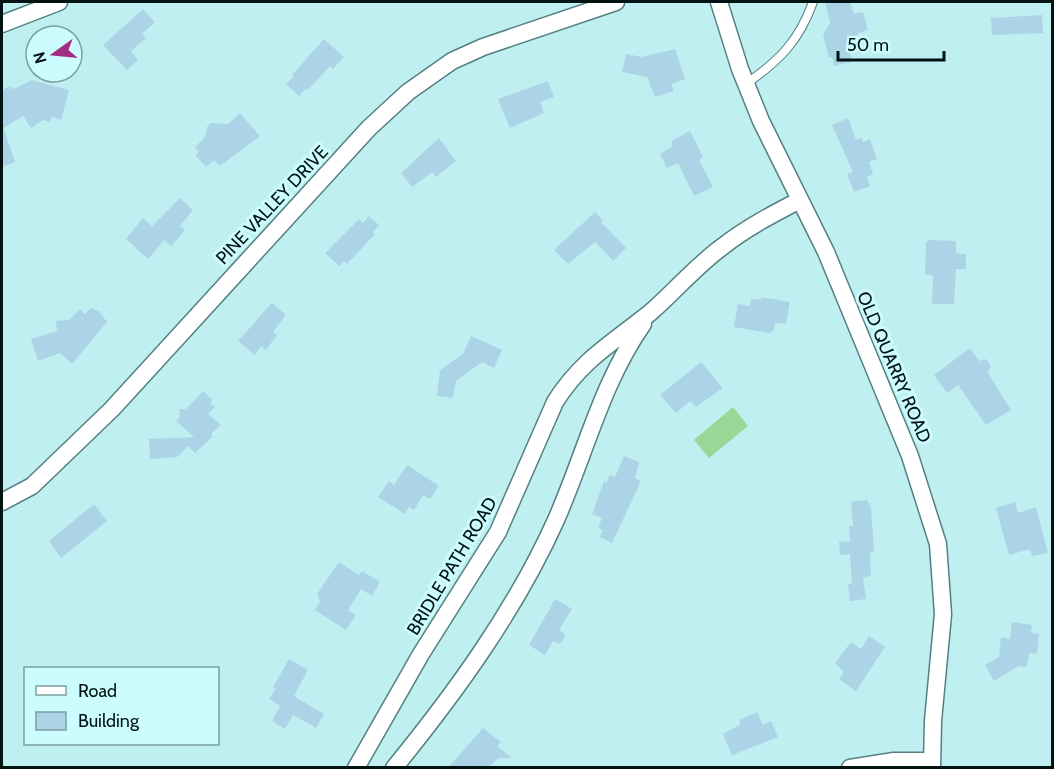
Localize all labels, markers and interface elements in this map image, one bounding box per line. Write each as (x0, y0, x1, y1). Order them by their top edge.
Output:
north arrow (24, 24, 84, 84)
scale bar (838, 24, 944, 62)
text: 50 m (847, 34, 889, 56)
text: N (29, 50, 51, 66)
street label: PINE VALLEY DRIVE (211, 141, 333, 269)
street label: OLD QUARRY ROAD (852, 288, 936, 446)
street label: BRIDLE PATH ROAD (402, 493, 502, 639)
legend (24, 667, 219, 745)
text: Road (78, 680, 117, 702)
text: Building (78, 710, 140, 732)

